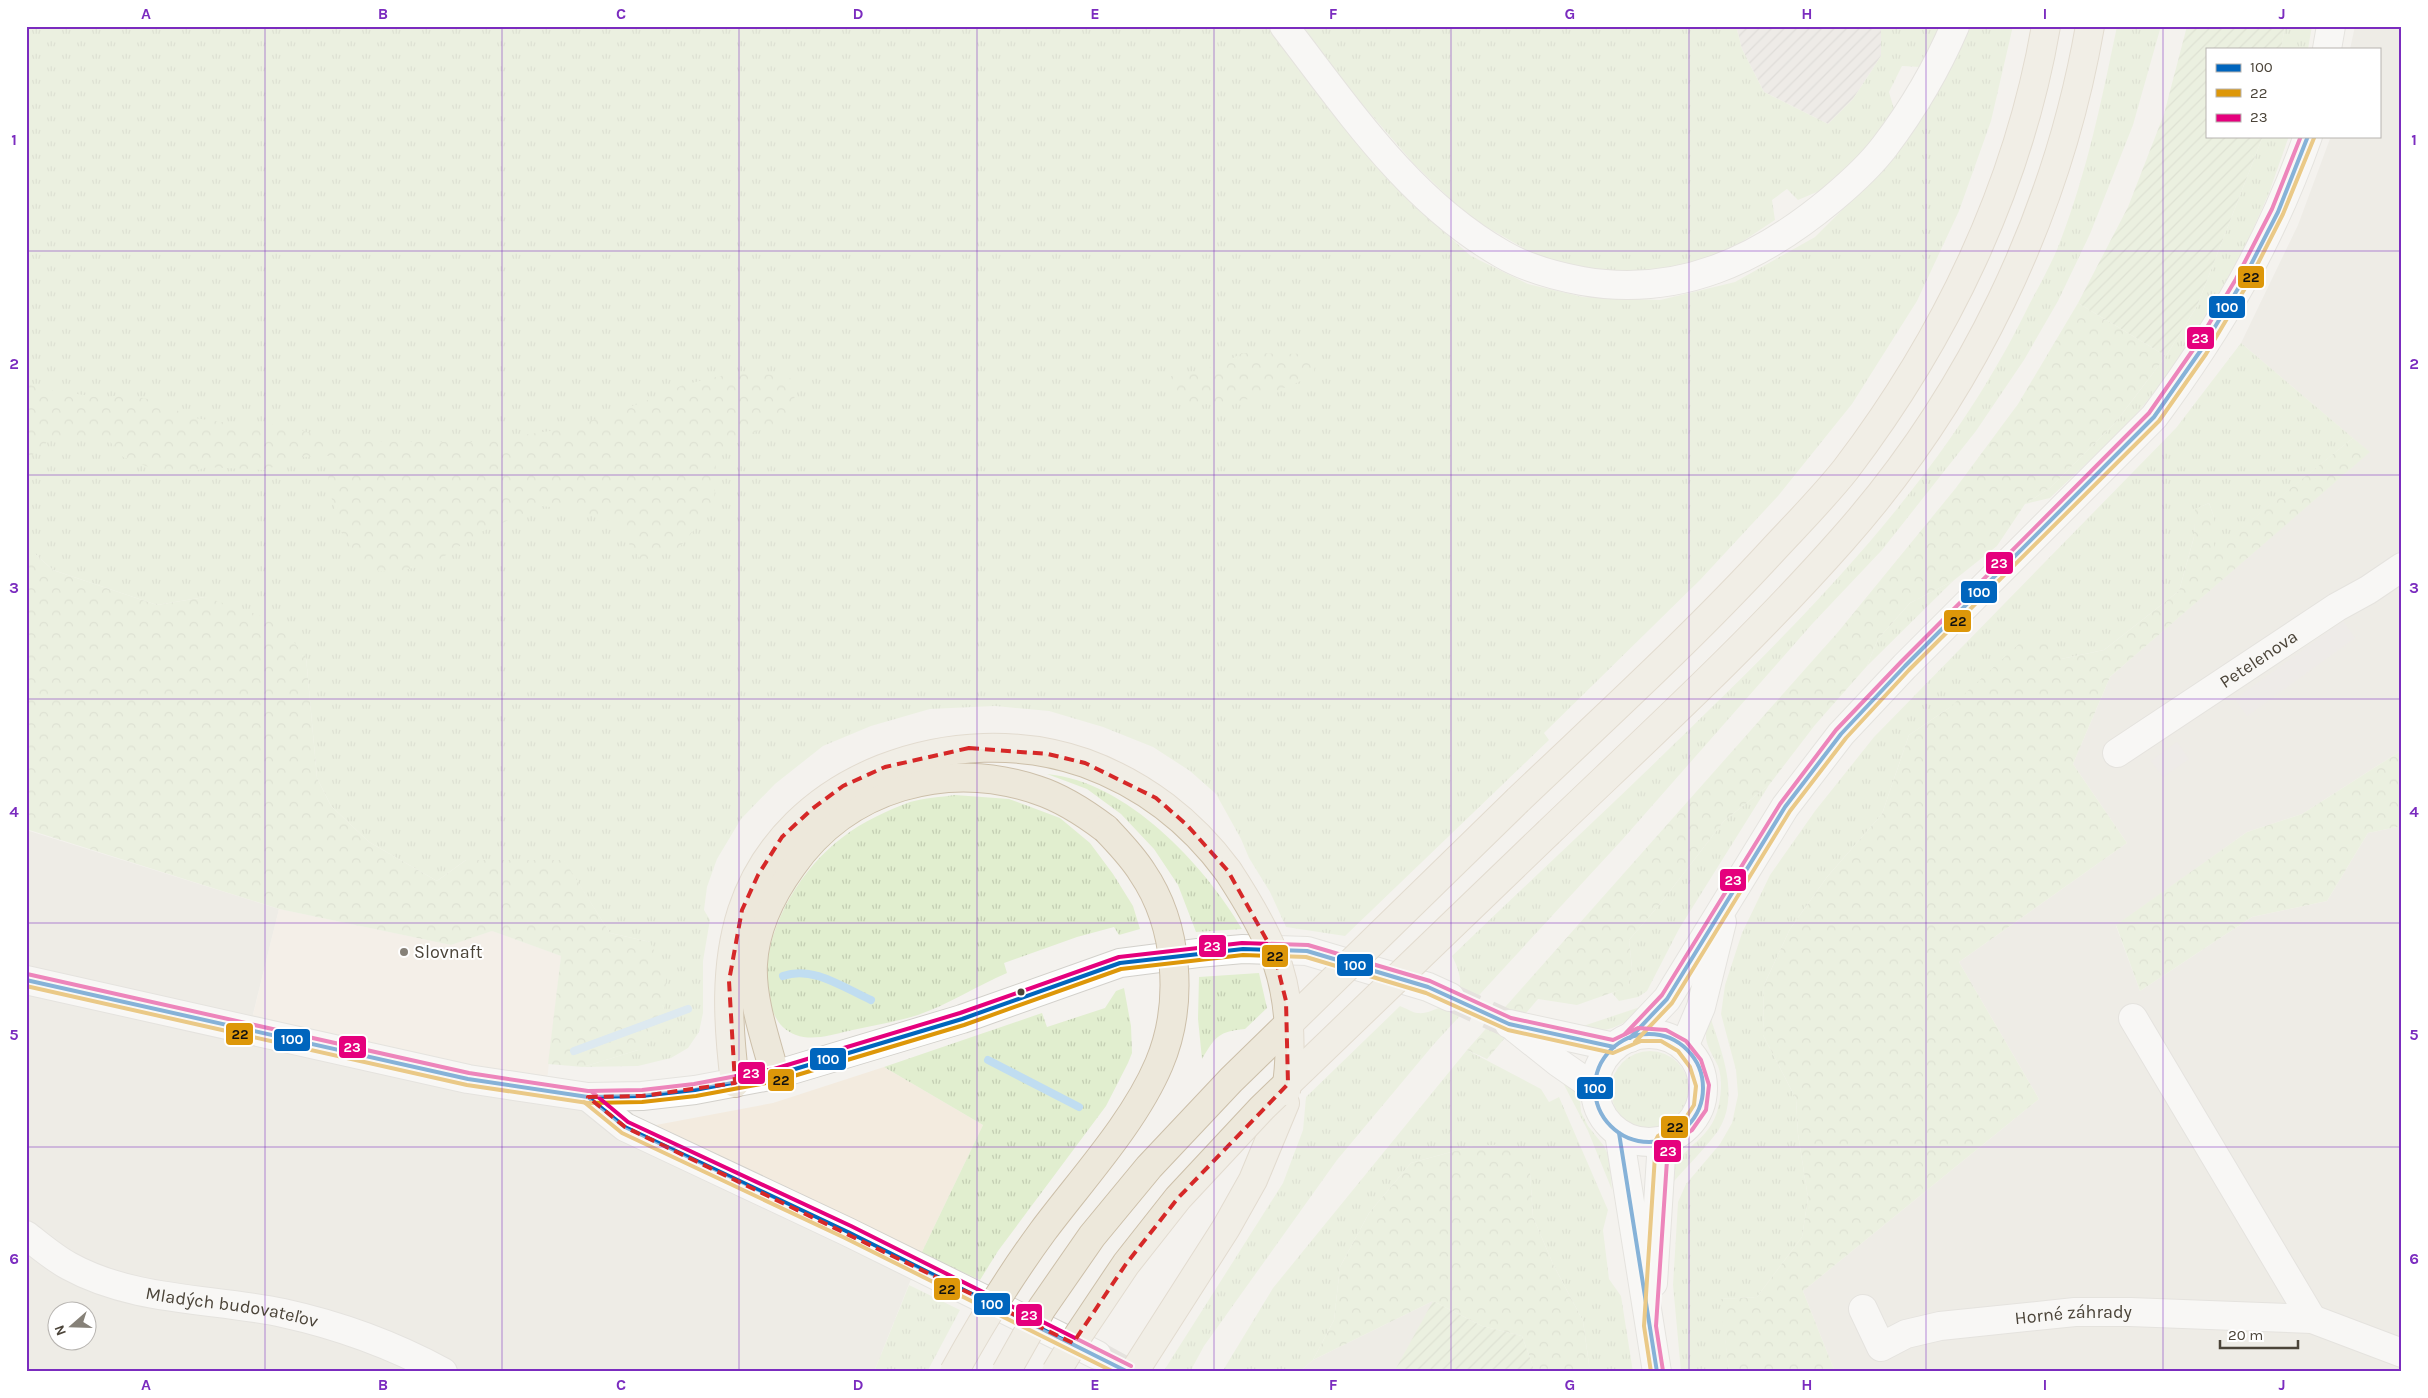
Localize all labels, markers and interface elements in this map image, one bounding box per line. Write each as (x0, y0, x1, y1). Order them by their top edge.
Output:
text: A (141, 4, 151, 23)
text: B (378, 4, 388, 23)
text: C (616, 4, 626, 23)
text: D (853, 4, 864, 23)
text: E (1090, 4, 1100, 23)
text: F (1329, 4, 1338, 23)
text: G (1565, 4, 1575, 23)
text: H (1801, 4, 1813, 23)
text: I (2043, 4, 2047, 23)
text: J (2278, 4, 2286, 23)
legend (2206, 48, 2380, 138)
text: 100 (2250, 58, 2273, 76)
text: 22 (2250, 84, 2267, 102)
text: 23 (2250, 108, 2268, 126)
text: 1 (11, 130, 17, 149)
text: 1 (2411, 130, 2417, 149)
line badge: 22 (2237, 265, 2265, 289)
text: 22 (2243, 269, 2259, 286)
line badge: 100 (2208, 295, 2246, 319)
text: 100 (2216, 299, 2238, 316)
line badge: 23 (2186, 326, 2215, 350)
text: 23 (2191, 330, 2209, 347)
text: 2 (9, 354, 19, 373)
text: 2 (2409, 354, 2419, 373)
line badge: 23 (1985, 551, 2014, 575)
text: 23 (1990, 555, 2008, 572)
text: 3 (9, 578, 19, 597)
text: 3 (2409, 578, 2419, 597)
line badge: 100 (1960, 580, 1998, 604)
text: 100 (1968, 584, 1990, 601)
line badge: 22 (1943, 609, 1972, 633)
text: 22 (1950, 613, 1966, 630)
street label: Petelenova (2215, 625, 2302, 693)
text: 4 (9, 802, 19, 821)
text: 4 (2409, 802, 2419, 821)
line badge: 23 (1719, 868, 1747, 892)
text: 23 (1724, 872, 1742, 889)
line badge: 23 (1198, 934, 1227, 958)
text: 23 (1203, 938, 1221, 955)
place label: Slovnaft (414, 941, 483, 963)
line badge: 22 (1261, 944, 1289, 968)
marker: Slovnaft (398, 946, 410, 958)
text: 22 (1267, 948, 1283, 965)
line badge: 100 (1336, 953, 1374, 977)
text: 100 (1344, 957, 1366, 974)
unlabelled marker (1016, 987, 1026, 997)
line badge: 22 (225, 1022, 254, 1046)
text: 5 (9, 1025, 19, 1044)
text: 5 (2409, 1025, 2419, 1044)
text: 22 (232, 1026, 248, 1043)
line badge: 100 (273, 1028, 311, 1052)
text: 100 (281, 1031, 303, 1048)
line badge: 23 (338, 1035, 367, 1059)
text: 23 (343, 1039, 361, 1056)
line badge: 100 (809, 1047, 847, 1071)
text: 100 (817, 1051, 839, 1068)
line badge: 23 (737, 1061, 766, 1085)
text: 23 (742, 1065, 760, 1082)
line badge: 22 (767, 1068, 795, 1092)
text: 22 (773, 1072, 789, 1089)
line badge: 100 (1576, 1076, 1614, 1100)
text: 100 (1584, 1080, 1606, 1097)
line badge: 22 (1660, 1115, 1689, 1139)
text: 22 (1667, 1119, 1683, 1136)
line badge: 23 (1653, 1139, 1682, 1163)
text: 23 (1659, 1143, 1677, 1160)
text: 6 (9, 1249, 19, 1268)
text: 6 (2409, 1249, 2419, 1268)
line badge: 22 (933, 1277, 961, 1301)
text: 22 (939, 1281, 955, 1298)
street label: Mladých budovateľov (144, 1282, 321, 1332)
line badge: 100 (973, 1292, 1011, 1316)
text: 100 (981, 1296, 1003, 1313)
north arrow (48, 1300, 98, 1350)
street label: Horné záhrady (2013, 1301, 2133, 1329)
line badge: 23 (1015, 1303, 1043, 1327)
text: 23 (1020, 1307, 1038, 1324)
scale bar (2220, 1318, 2298, 1350)
text: N (51, 1323, 70, 1338)
text: 20 m (2228, 1326, 2263, 1344)
text: A (141, 1375, 151, 1394)
text: B (378, 1375, 388, 1394)
text: C (616, 1375, 626, 1394)
text: D (853, 1375, 864, 1394)
text: E (1090, 1375, 1100, 1394)
text: F (1329, 1375, 1338, 1394)
text: G (1565, 1375, 1575, 1394)
text: H (1801, 1375, 1813, 1394)
text: I (2043, 1375, 2047, 1394)
text: J (2278, 1375, 2286, 1394)

